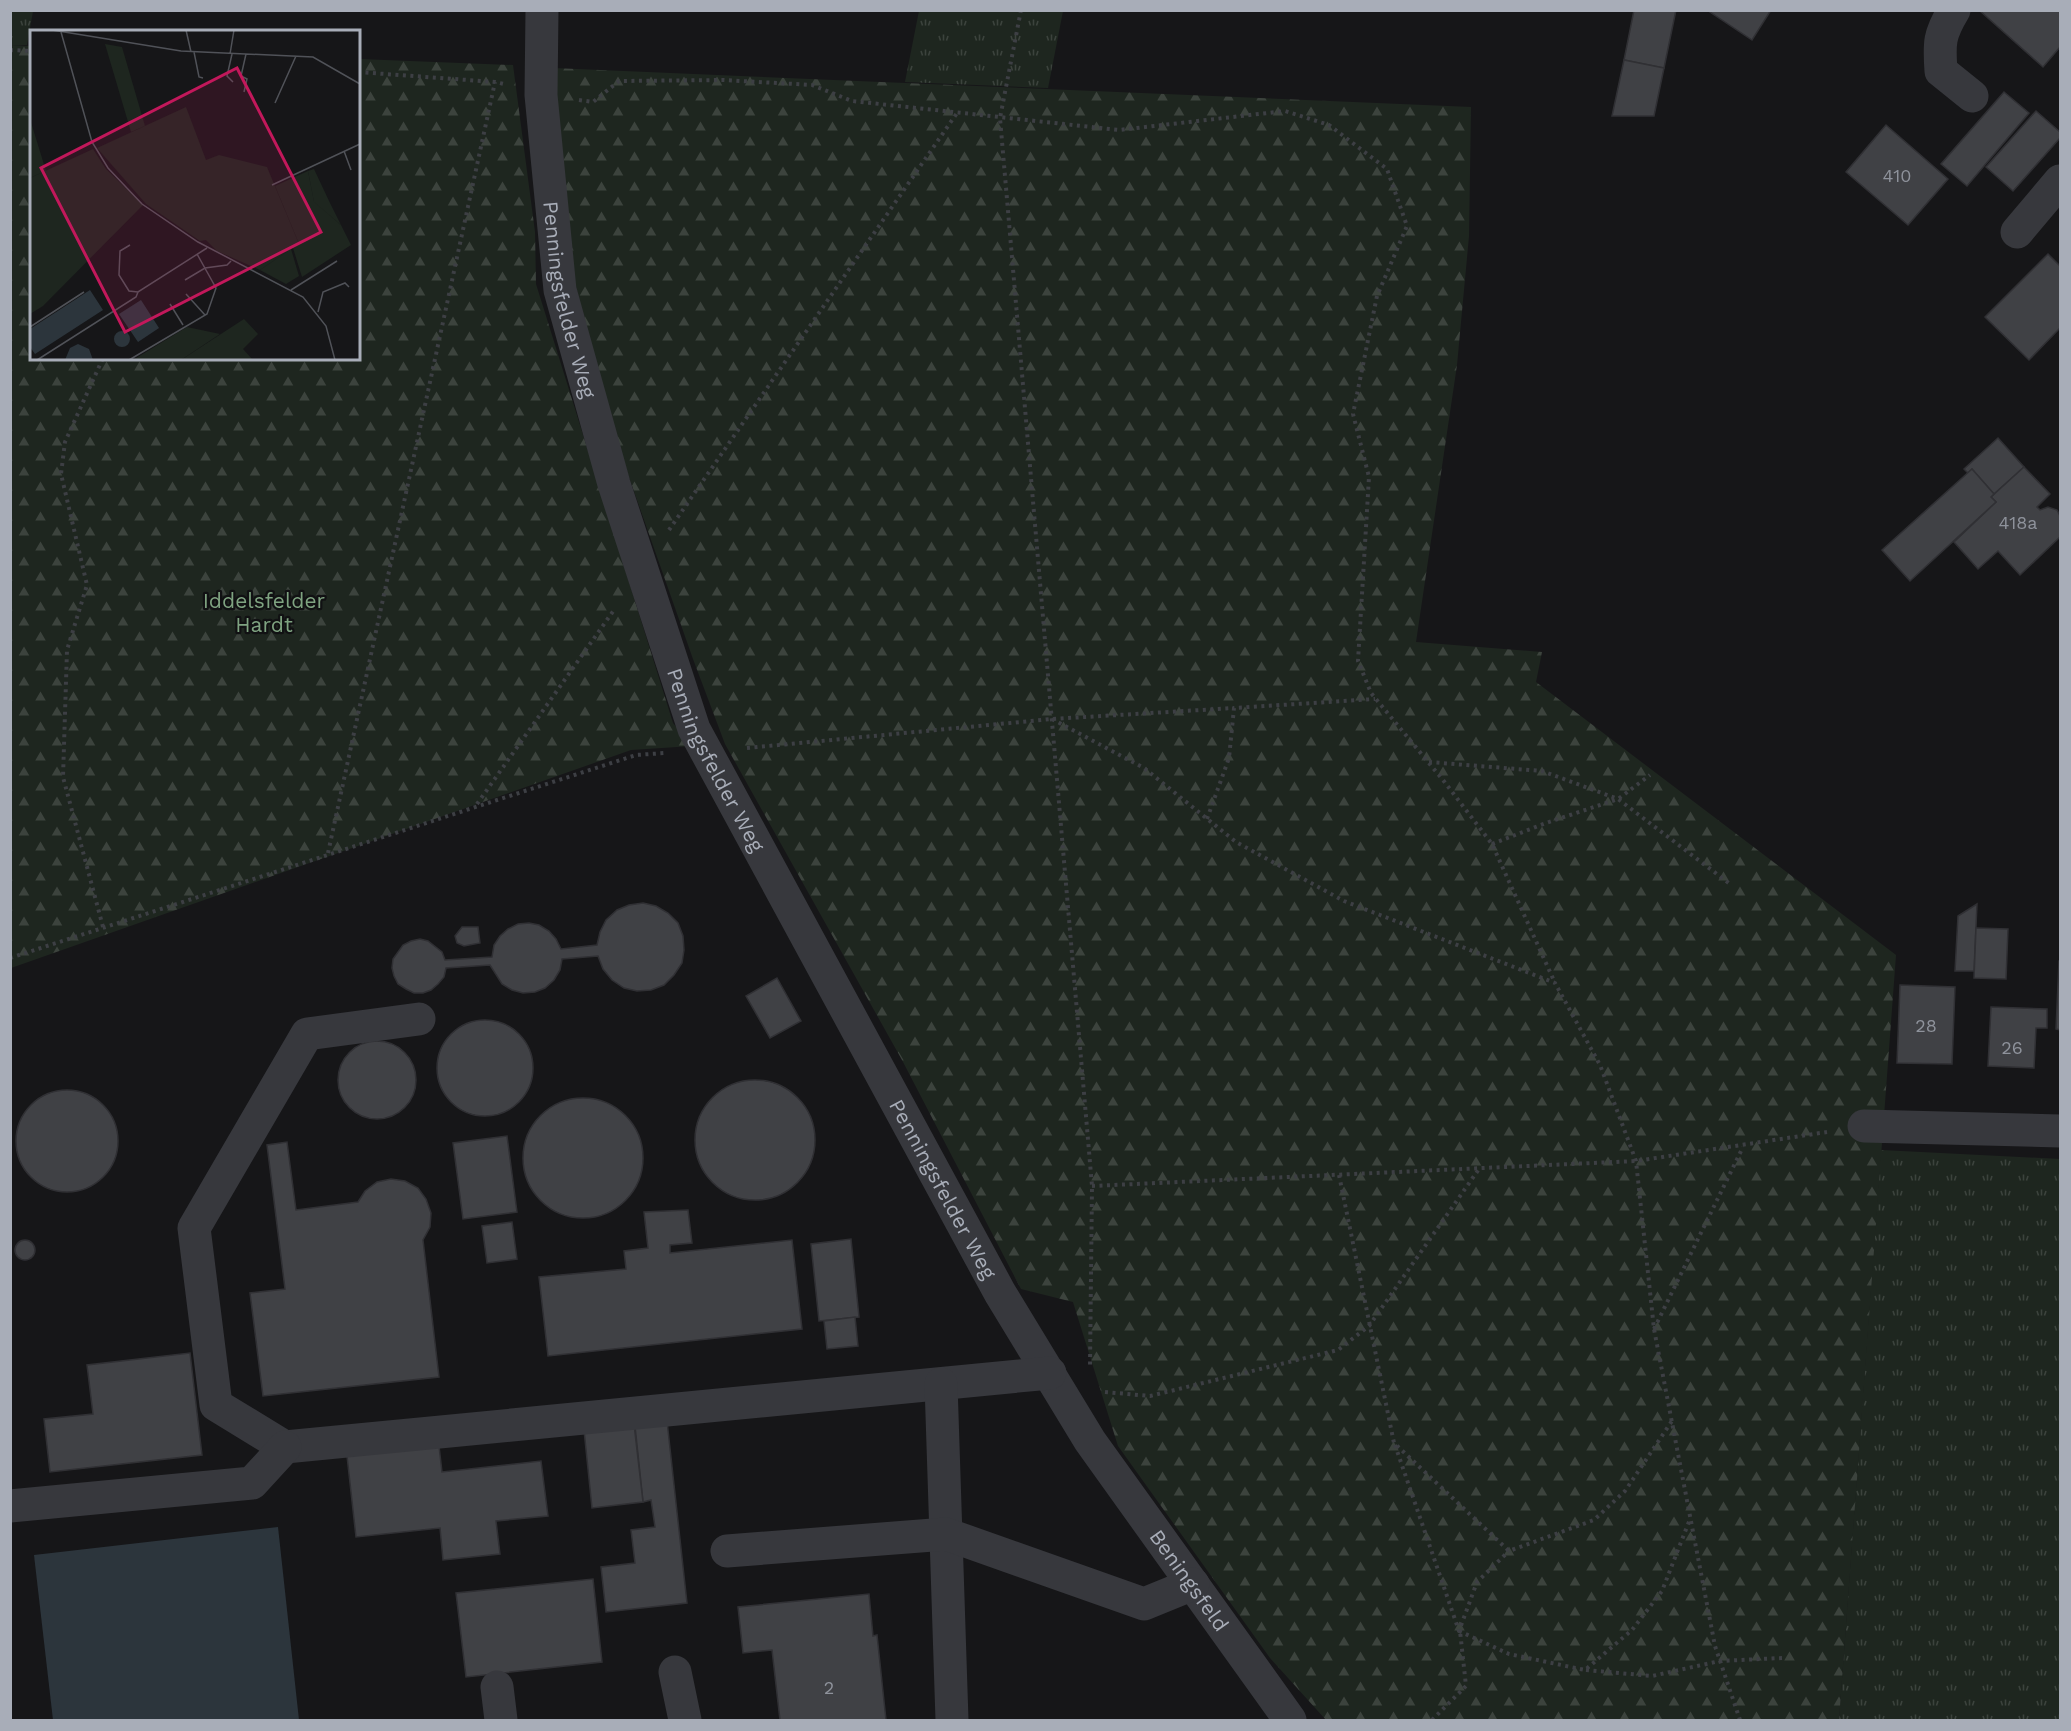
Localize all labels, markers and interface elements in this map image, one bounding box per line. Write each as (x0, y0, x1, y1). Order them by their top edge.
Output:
inset map (30, 30, 360, 360)
house number: 410 (1883, 165, 1911, 186)
street label: Penningsfelder Weg (539, 200, 602, 402)
house number: 418a (1998, 512, 2038, 533)
park label: Iddelsfelder Hardt (203, 588, 326, 637)
street label: Penningsfelder Weg (662, 665, 771, 856)
house number: 28 (1915, 1015, 1937, 1036)
house number: 26 (2001, 1037, 2023, 1058)
street label: Penningsfelder Weg (884, 1094, 1003, 1284)
street label: Beningsfeld (1145, 1524, 1235, 1636)
house number: 2 (824, 1677, 834, 1698)

